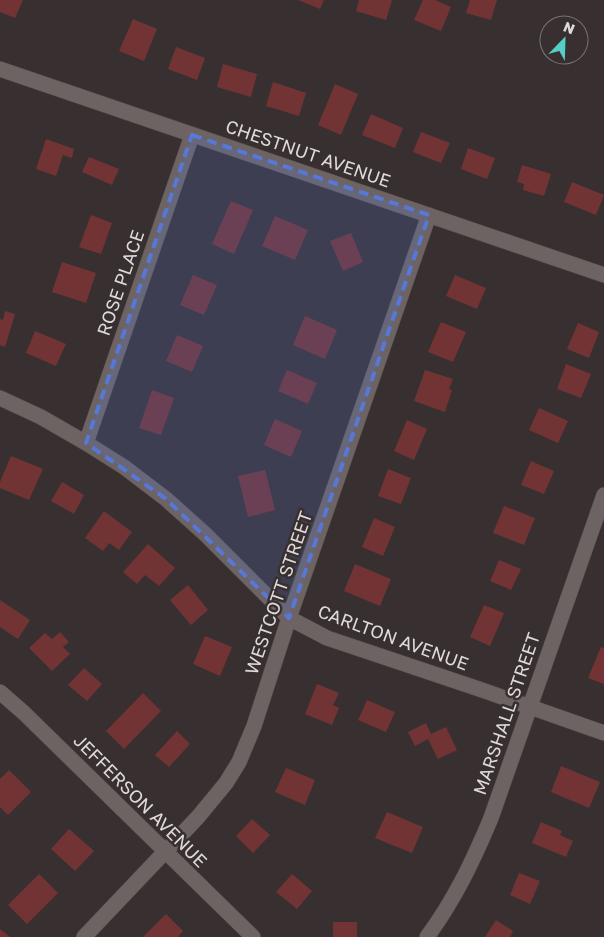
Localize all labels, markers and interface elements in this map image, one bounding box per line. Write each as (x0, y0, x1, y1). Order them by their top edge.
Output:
north arrow (539, 15, 589, 65)
text: N (561, 18, 577, 37)
street label: CHESTNUT AVENUE (223, 114, 394, 192)
street label: ROSE PLACE (92, 227, 148, 338)
street label: WESTCOTT STREET (240, 508, 316, 677)
street label: CARLTON AVENUE (315, 600, 472, 675)
street label: MARSHALL STREET (468, 630, 544, 798)
street label: JEFFERSON AVENUE (69, 729, 212, 872)

